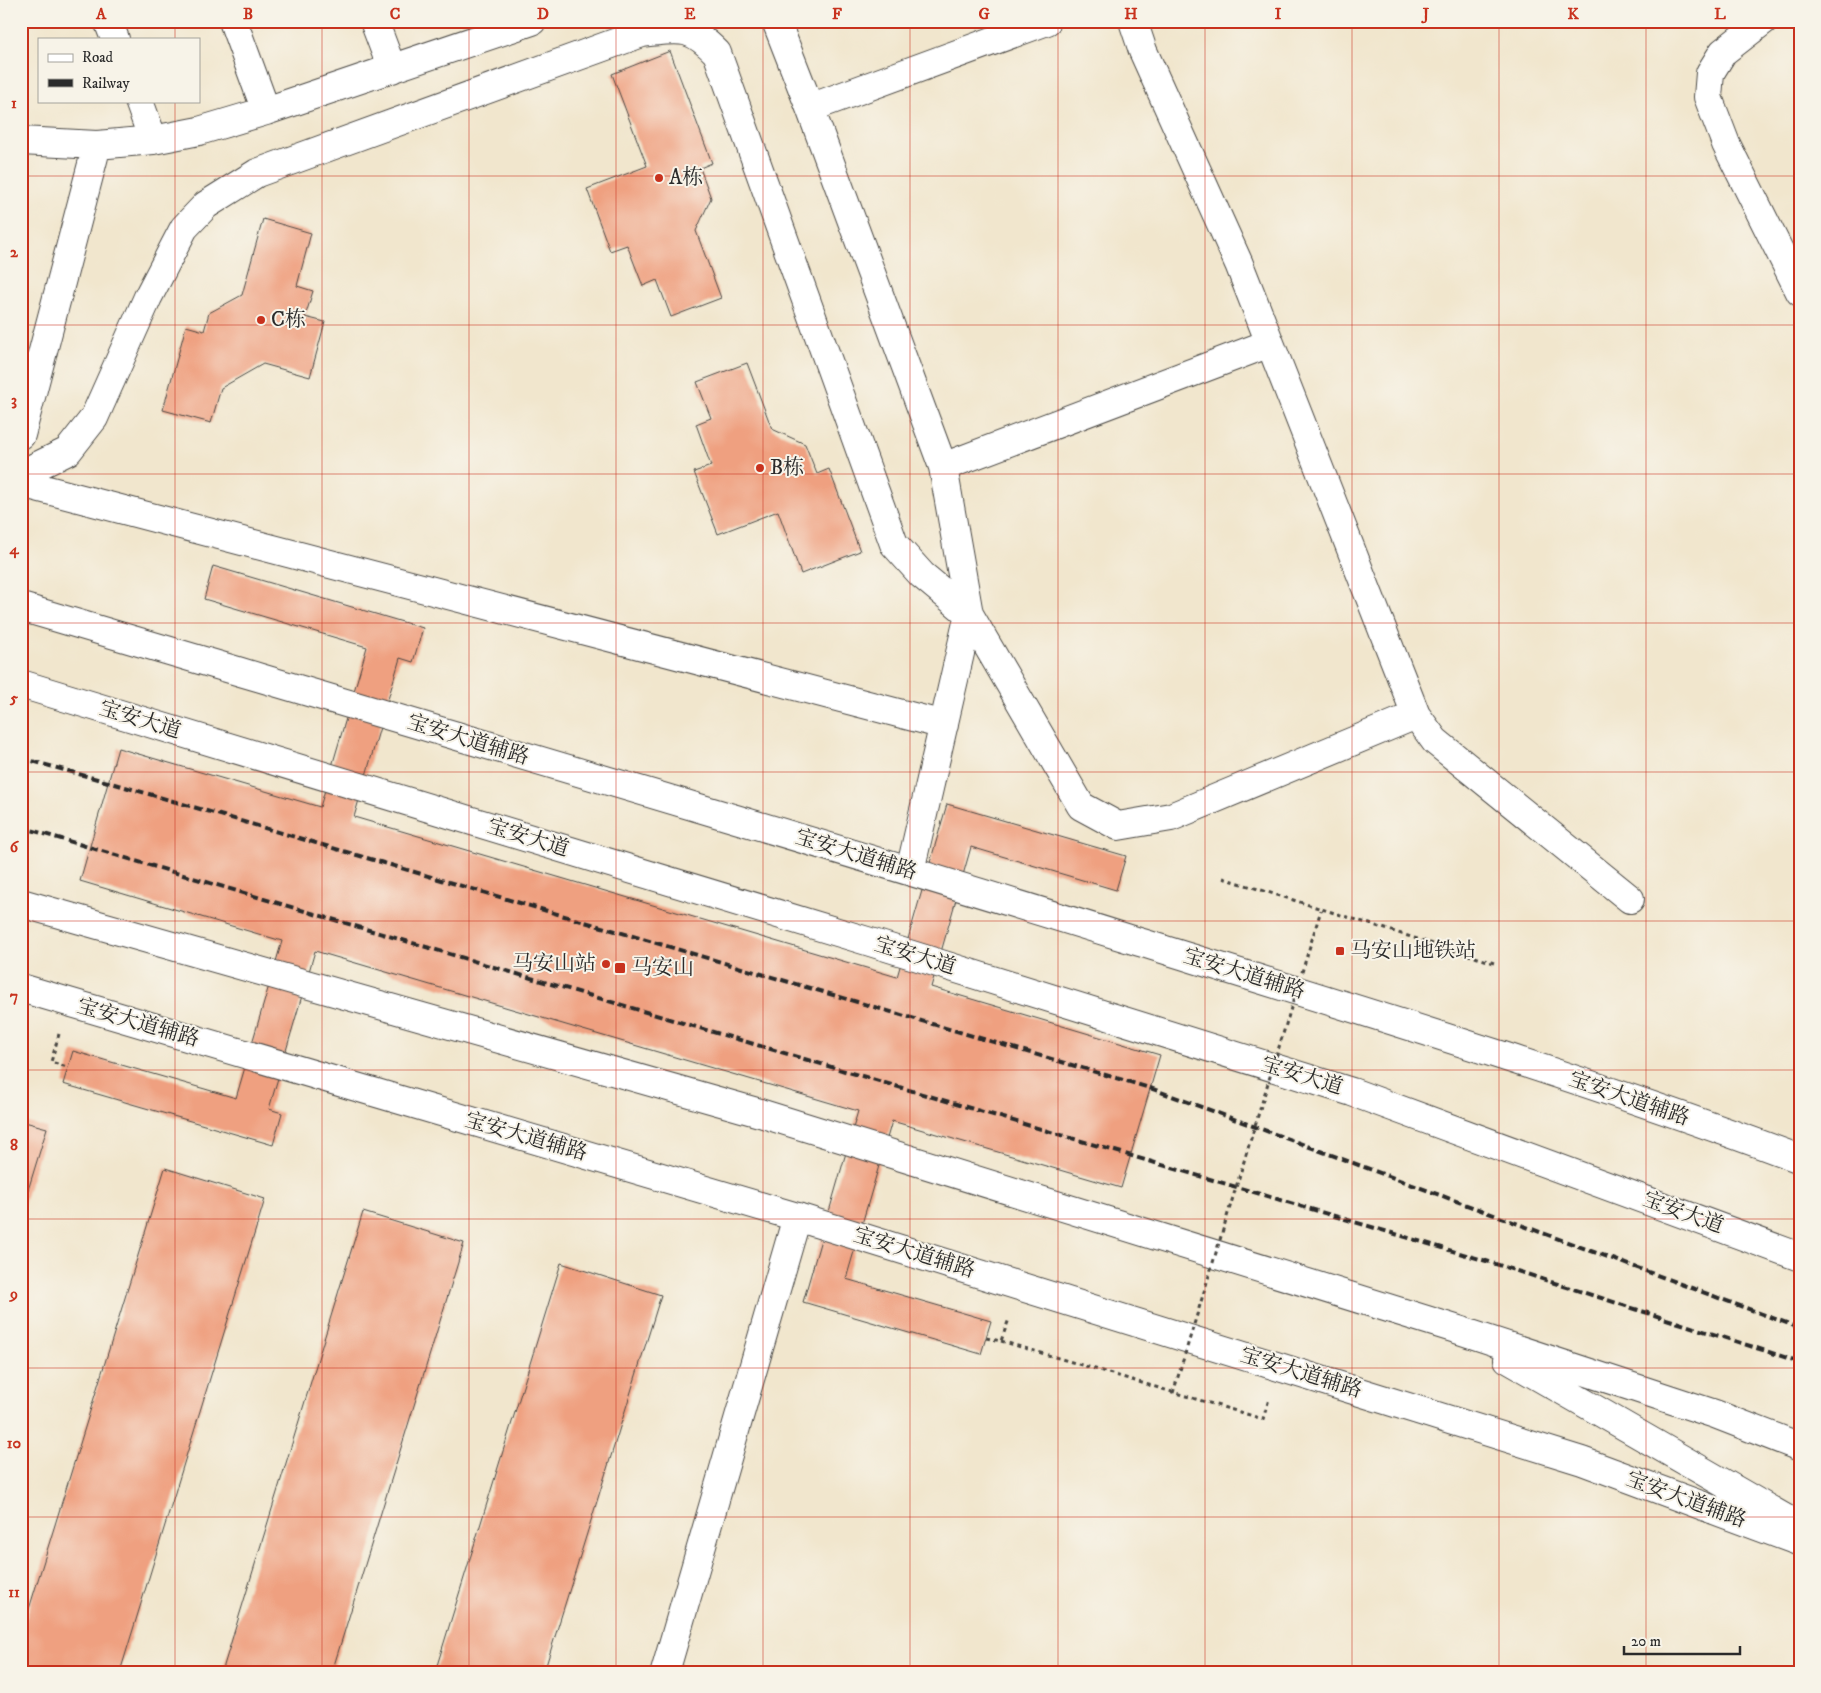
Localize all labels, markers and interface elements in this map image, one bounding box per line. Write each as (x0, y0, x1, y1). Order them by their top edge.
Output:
text: A (95, 4, 107, 24)
text: B (243, 4, 253, 24)
text: C (390, 4, 400, 24)
text: D (537, 4, 549, 24)
text: E (684, 4, 696, 24)
text: F (832, 4, 842, 24)
text: G (978, 4, 990, 24)
text: H (1124, 4, 1138, 24)
text: I (1275, 4, 1282, 24)
text: J (1421, 4, 1430, 24)
text: K (1567, 4, 1579, 24)
text: L (1714, 4, 1726, 24)
legend (38, 38, 200, 102)
text: Road (82, 48, 114, 67)
text: Railway (82, 74, 130, 93)
text: 1 (11, 93, 17, 113)
place label: A栋 (669, 165, 703, 191)
marker: A栋 (653, 172, 665, 184)
text: 2 (10, 242, 19, 262)
place label: C栋 (271, 307, 306, 333)
marker: C栋 (255, 314, 267, 326)
text: 3 (11, 390, 17, 410)
place label: B栋 (770, 455, 804, 481)
marker: B栋 (754, 462, 766, 474)
text: 4 (8, 539, 19, 559)
text: 5 (9, 688, 18, 708)
street label: 宝安大道 (96, 695, 184, 745)
street label: 宝安大道辅路 (404, 709, 532, 771)
street label: 宝安大道 (484, 813, 572, 863)
street label: 宝安大道辅路 (792, 824, 920, 886)
text: 6 (10, 837, 20, 857)
street label: 宝安大道 (871, 931, 959, 981)
place label: 马安山地铁站 (1350, 938, 1476, 964)
street label: 宝安大道辅路 (1180, 943, 1308, 1005)
marker: 马安山地铁站 (1334, 945, 1346, 957)
place label: 马安山站 (512, 951, 596, 977)
place label: 马安山 (631, 955, 694, 981)
marker: 马安山站 (600, 958, 612, 970)
marker: 马安山 (613, 961, 627, 975)
text: 7 (10, 986, 18, 1006)
street label: 宝安大道辅路 (74, 993, 202, 1053)
street label: 宝安大道 (1258, 1051, 1346, 1101)
street label: 宝安大道辅路 (1565, 1066, 1693, 1132)
street label: 宝安大道辅路 (462, 1107, 590, 1167)
text: 8 (10, 1135, 18, 1155)
street label: 宝安大道 (1639, 1186, 1727, 1240)
street label: 宝安大道辅路 (850, 1222, 978, 1284)
text: 9 (9, 1284, 18, 1304)
street label: 宝安大道辅路 (1237, 1342, 1365, 1404)
text: 10 (7, 1433, 22, 1453)
street label: 宝安大道辅路 (1622, 1466, 1750, 1534)
text: 11 (8, 1582, 20, 1602)
scale bar (1624, 1623, 1740, 1655)
text: 20 m (1631, 1632, 1661, 1651)

